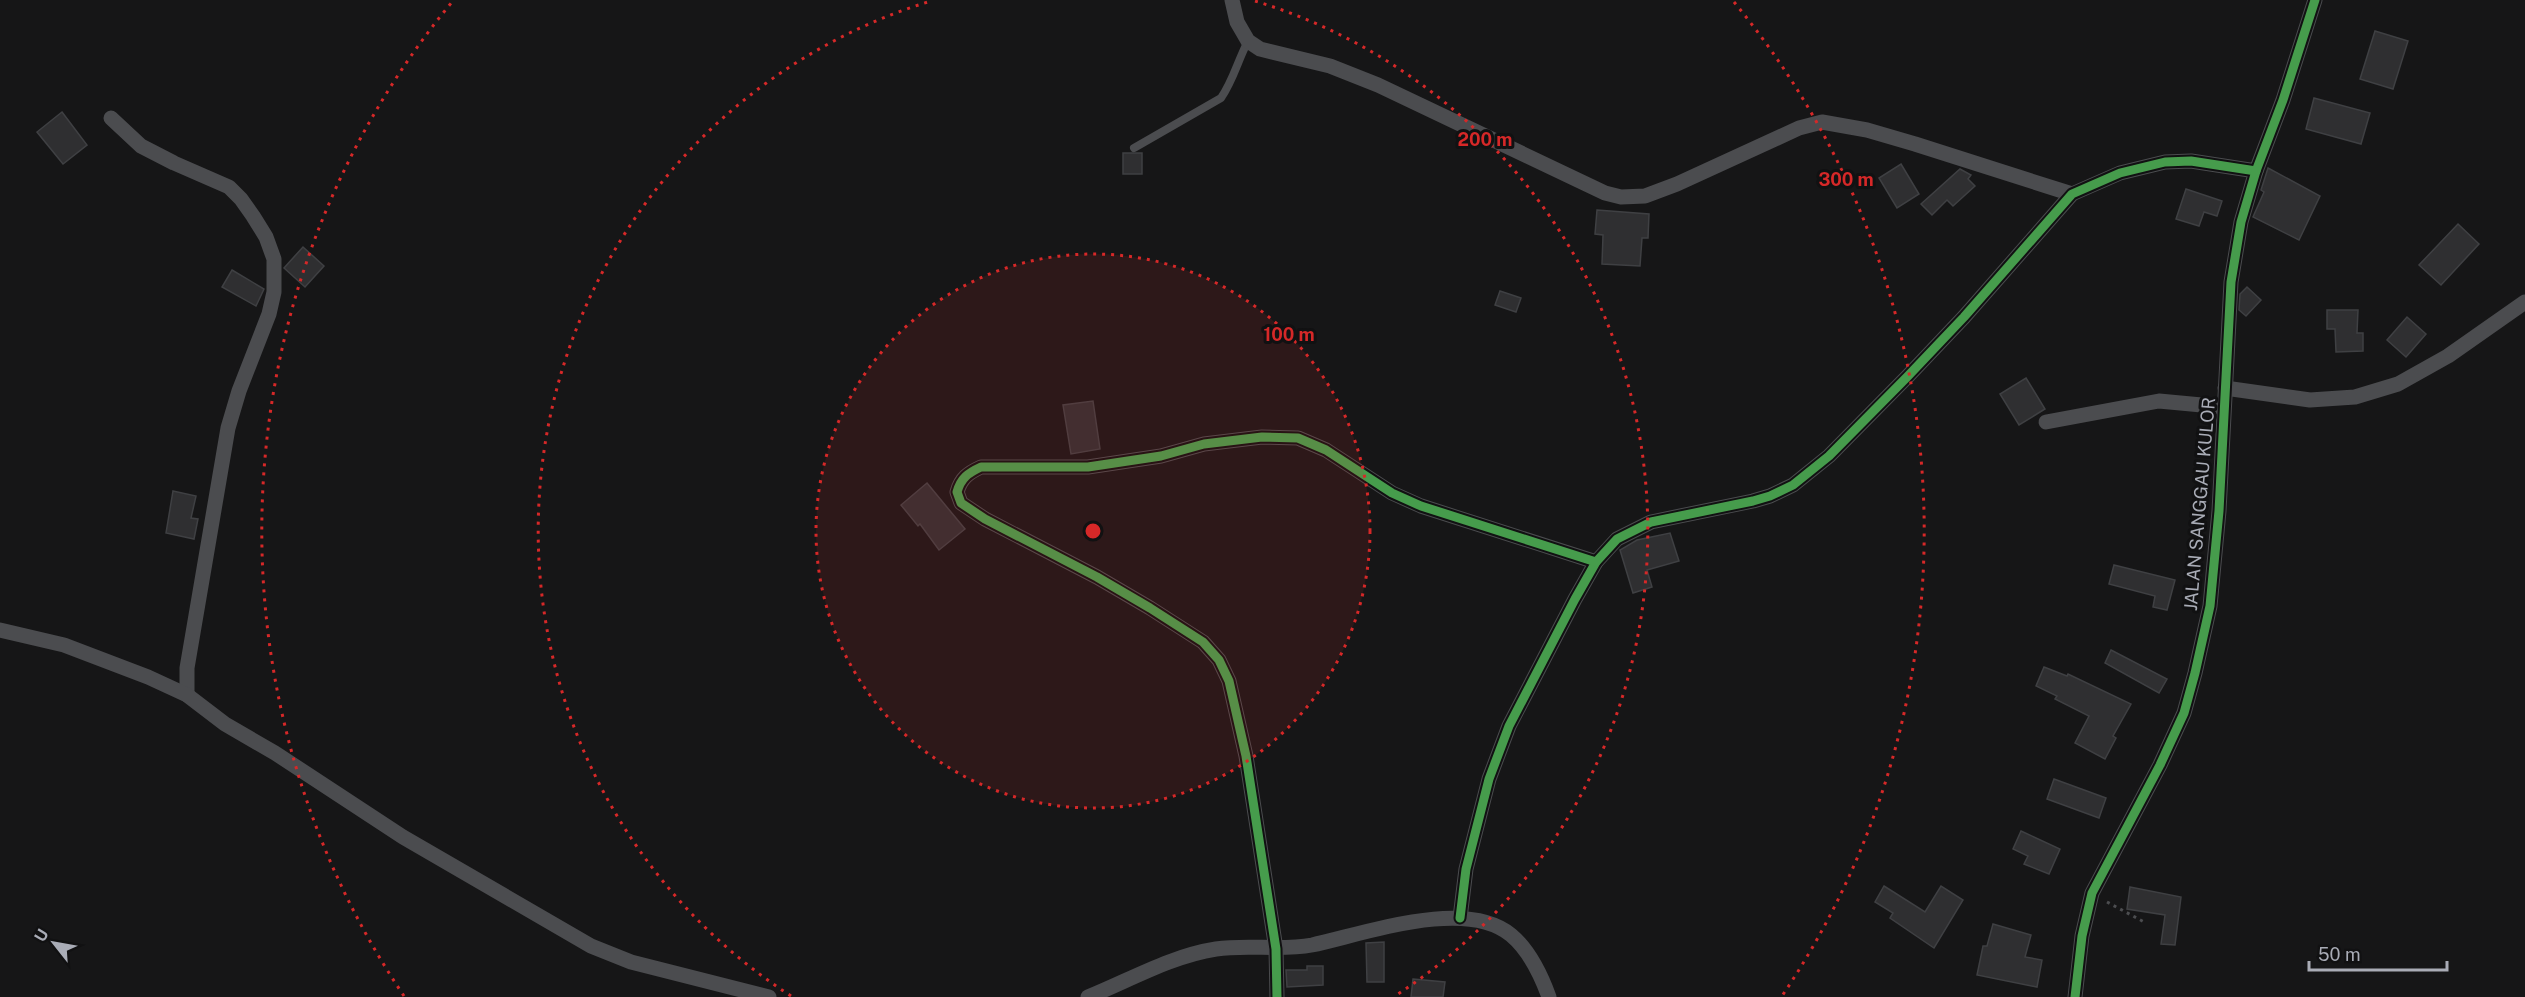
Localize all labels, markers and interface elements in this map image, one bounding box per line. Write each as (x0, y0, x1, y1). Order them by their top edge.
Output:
text: 200 m (1458, 129, 1512, 150)
text: 300 m (1818, 169, 1874, 190)
text: 100 m (1263, 324, 1315, 345)
street label: JALAN SANGGAU KULOR (2180, 396, 2219, 612)
centre of rings (1083, 521, 1103, 541)
north arrow (24, 913, 84, 973)
text: U (30, 926, 53, 945)
scale bar (2309, 934, 2447, 972)
text: 50 m (2318, 944, 2361, 965)

